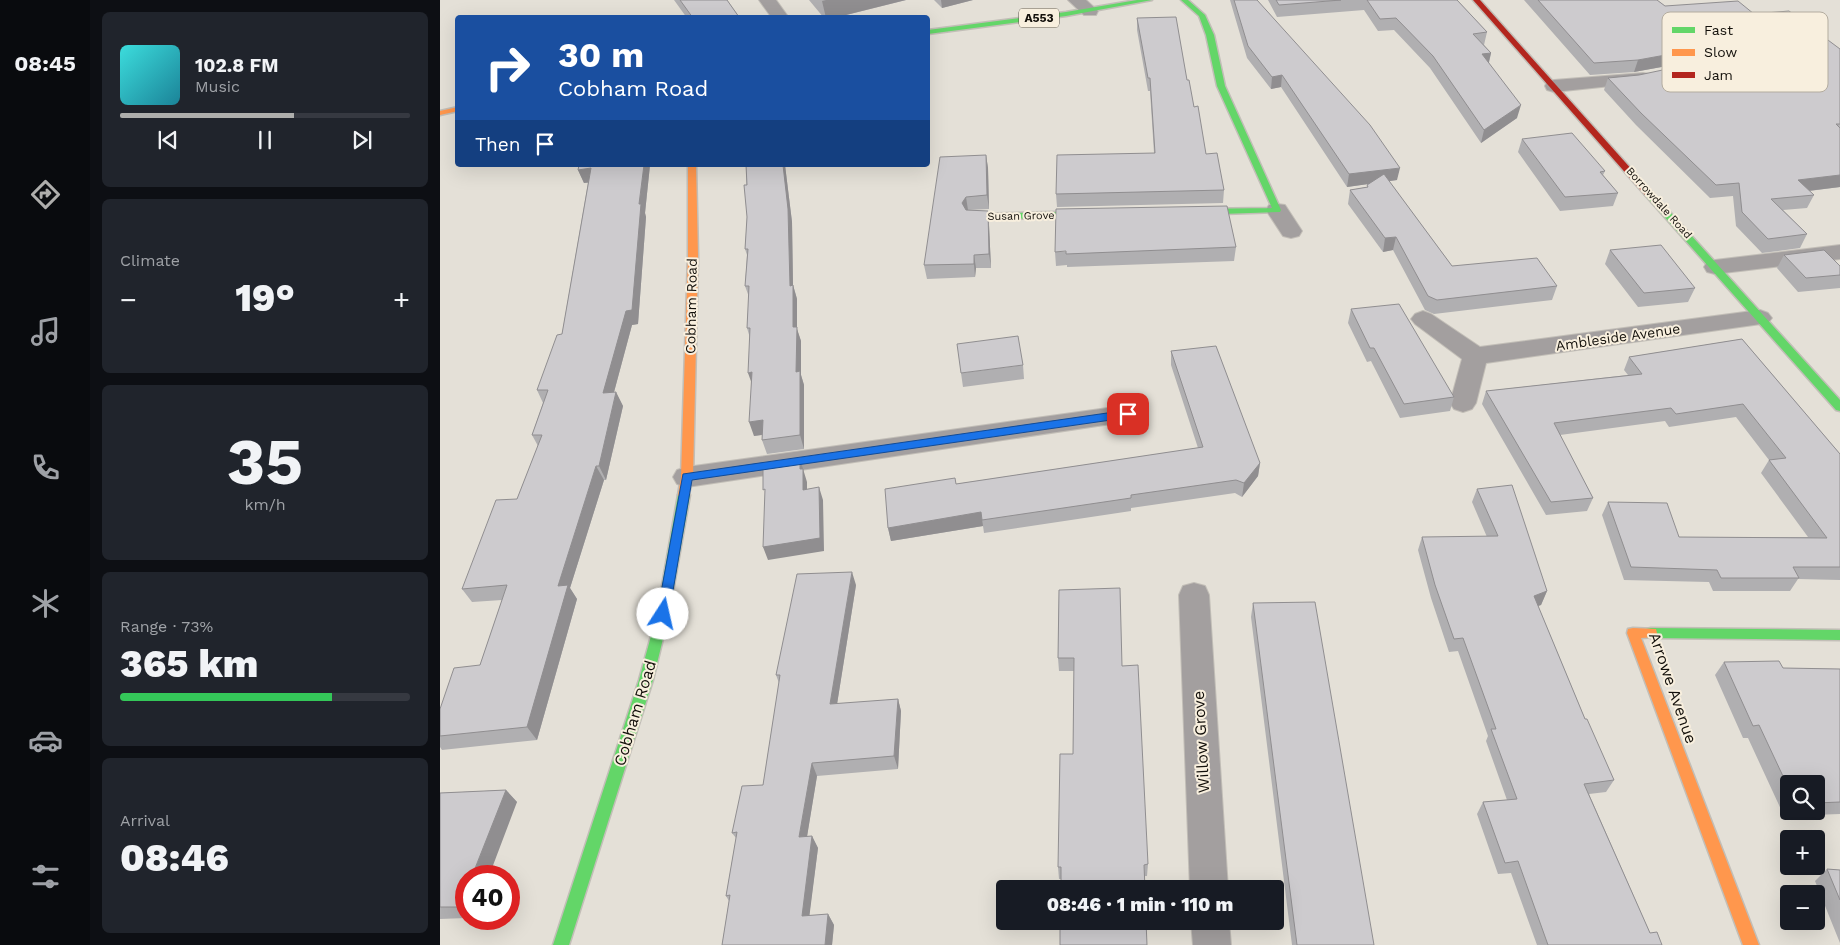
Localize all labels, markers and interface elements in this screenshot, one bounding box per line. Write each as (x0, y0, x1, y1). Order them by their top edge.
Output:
road number: A553 (1019, 8, 1059, 28)
legend (1662, 12, 1828, 92)
text: Fast (1704, 22, 1733, 38)
text: 30 m (558, 34, 644, 76)
icon: right (475, 35, 540, 100)
text: Slow (1704, 44, 1737, 60)
text: 08:45 (14, 51, 76, 76)
text: 102.8 FM (195, 54, 279, 77)
text: Jam (1704, 67, 1733, 83)
text: Cobham Road (558, 76, 708, 101)
text: Music (195, 77, 240, 96)
icon: previous (154, 126, 182, 154)
icon: pause (251, 126, 279, 154)
icon: next (348, 126, 376, 154)
icon: arrive (531, 130, 559, 158)
text: Then (475, 133, 521, 156)
street label: Borrowdale Road (1624, 165, 1694, 241)
icon: directions (28, 177, 63, 212)
street label: Susan Grove (987, 209, 1055, 223)
text: Climate (120, 251, 180, 270)
street label: Cobham Road (682, 258, 700, 354)
text: 19° (235, 276, 295, 320)
text: − (120, 283, 137, 316)
text: + (393, 283, 410, 316)
icon: music (28, 314, 63, 349)
street label: Ambleside Avenue (1555, 320, 1681, 354)
pin (1107, 393, 1149, 435)
icon: arrive (1114, 400, 1142, 428)
text: 35 (227, 424, 303, 500)
icon: phone (28, 450, 63, 485)
text: km/h (244, 495, 286, 514)
icon: climate (28, 586, 63, 621)
position arrow (636, 587, 688, 639)
text: Range · 73% (120, 617, 213, 636)
street label: Arrowe Avenue (1645, 630, 1701, 746)
text: 365 km (120, 642, 258, 686)
street label: Cobham Road (610, 658, 660, 768)
street label: Willow Grove (1189, 690, 1213, 794)
icon: car (28, 723, 63, 758)
map controls (1780, 775, 1825, 930)
button: search (1780, 775, 1825, 820)
text: Arrival (120, 811, 170, 830)
button: + (1780, 830, 1825, 875)
text: 08:46 (120, 836, 229, 880)
icon: filters (28, 859, 63, 894)
speed limit sign: 40 (455, 865, 520, 930)
button: − (1780, 885, 1825, 930)
text: 08:46 · 1 min · 110 m (1047, 893, 1233, 916)

